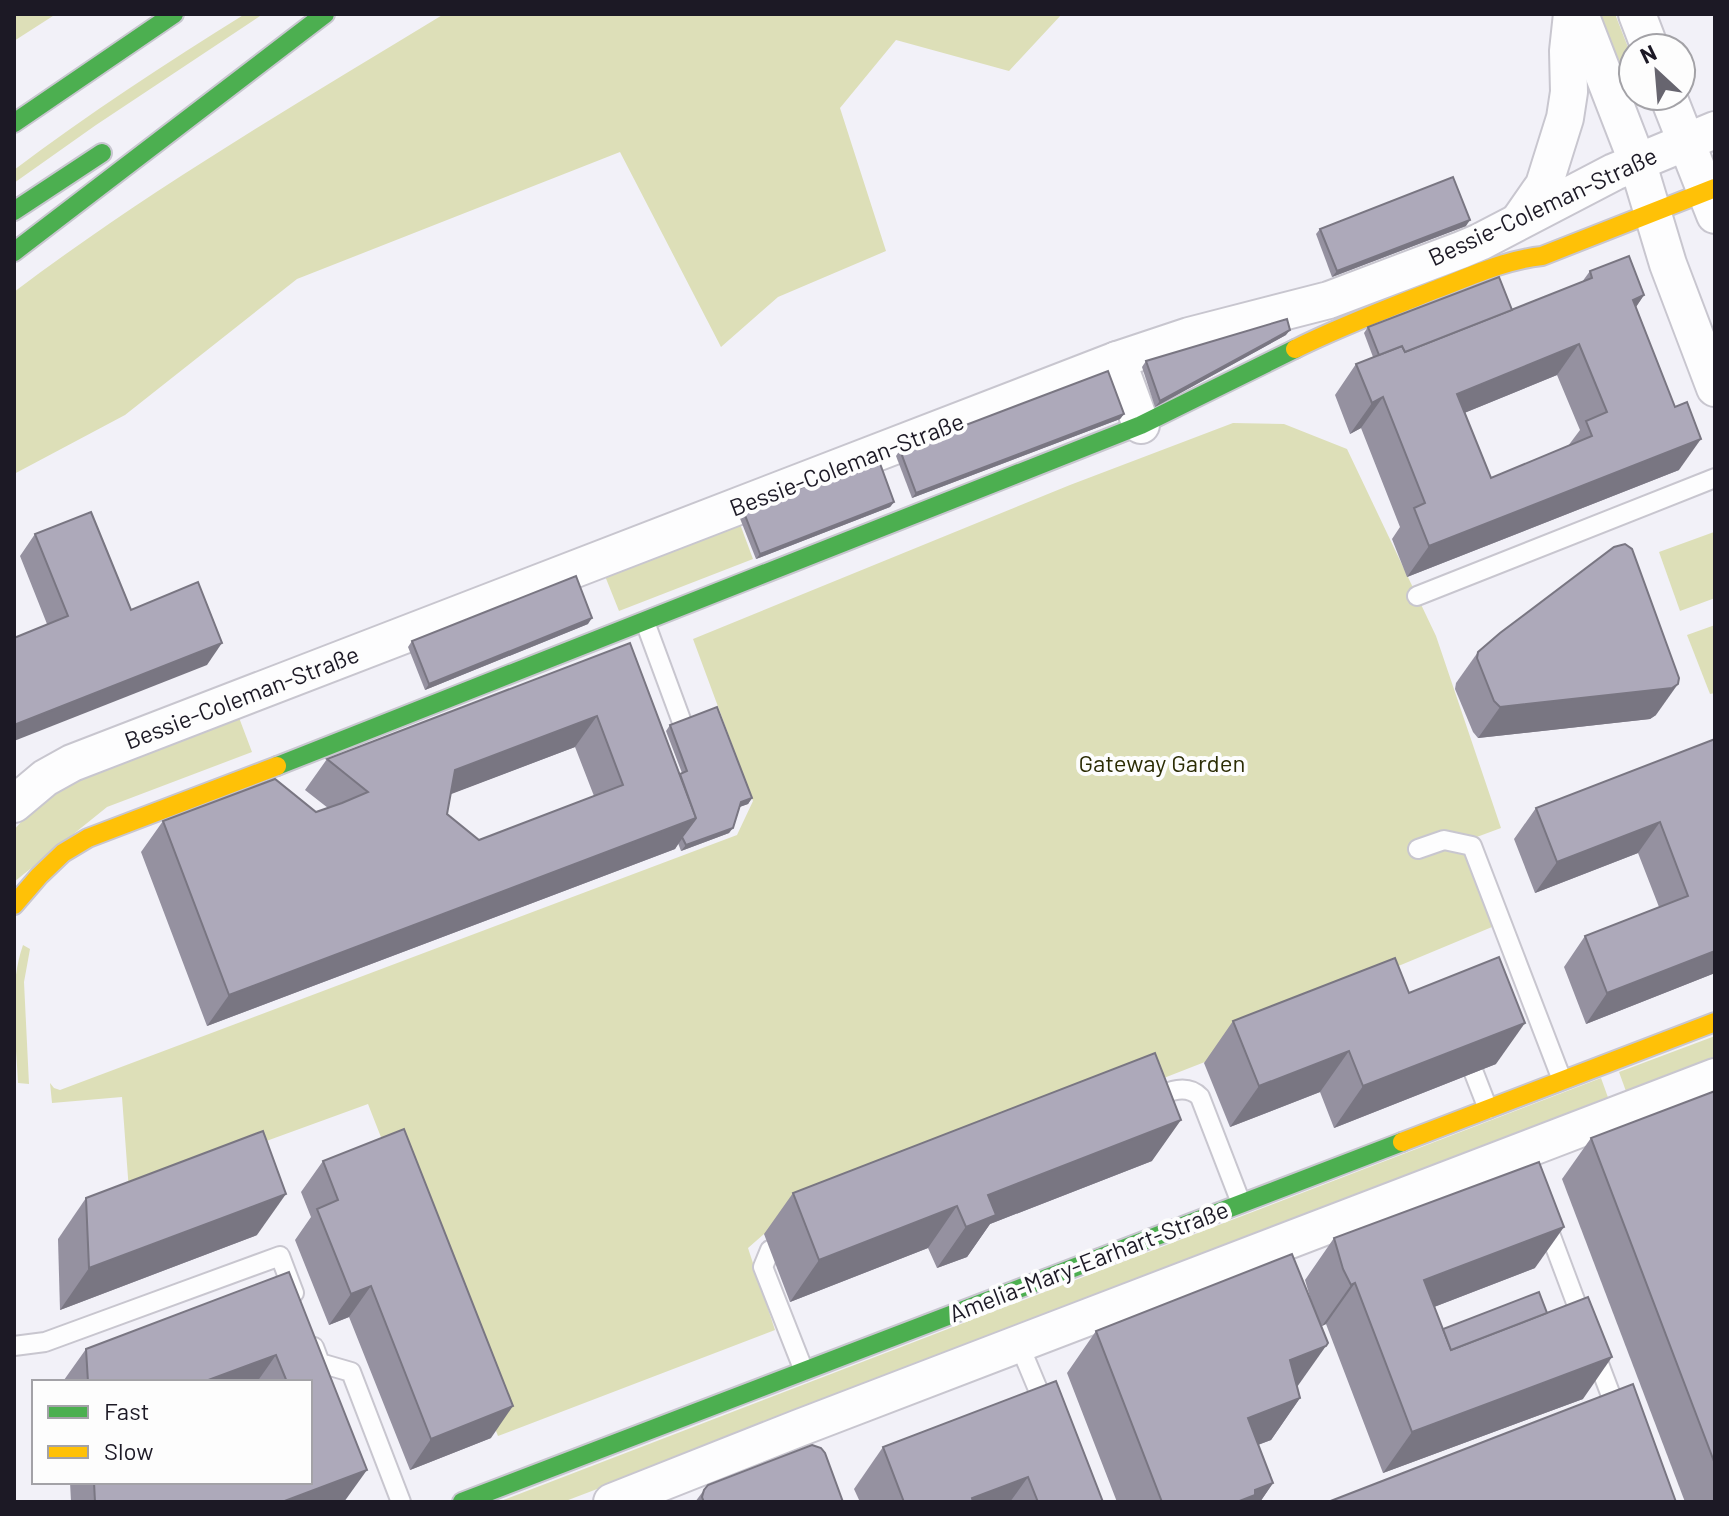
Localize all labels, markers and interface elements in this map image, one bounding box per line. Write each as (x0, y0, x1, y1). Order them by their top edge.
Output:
north arrow (1617, 32, 1697, 112)
text: N (1636, 38, 1660, 68)
street label: Bessie-Coleman-Straße (1423, 140, 1661, 271)
street label: Bessie-Coleman-Straße (725, 405, 968, 522)
street label: Bessie-Coleman-Straße (120, 638, 363, 755)
park label: Gateway Garden (1079, 748, 1245, 777)
street label: Amelia-Mary-Earhart-Straße (945, 1194, 1232, 1327)
legend (32, 1380, 312, 1484)
text: Fast (104, 1396, 149, 1425)
text: Slow (104, 1436, 153, 1465)

